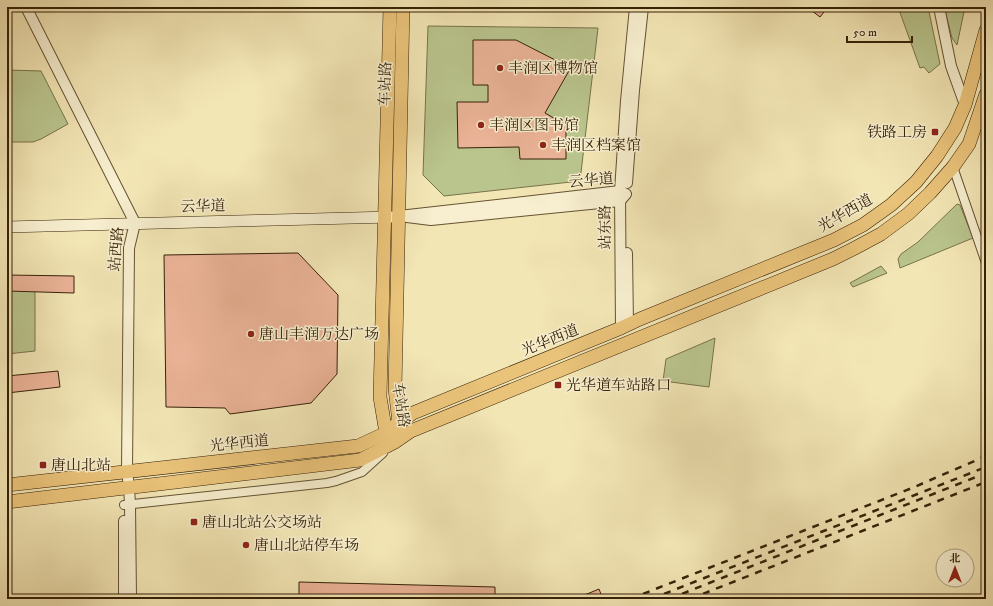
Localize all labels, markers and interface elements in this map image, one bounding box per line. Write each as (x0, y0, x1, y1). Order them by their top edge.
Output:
scale bar (847, 18, 912, 44)
text: 50 m (853, 25, 877, 40)
place label: 丰润区博物馆 (508, 59, 598, 78)
street label: 车站路 (376, 61, 395, 107)
marker: 丰润区博物馆 (495, 63, 505, 73)
place label: 丰润区图书馆 (489, 116, 579, 135)
marker: 丰润区图书馆 (476, 120, 486, 130)
place label: 铁路工房 (867, 123, 927, 142)
marker: 铁路工房 (930, 127, 940, 137)
place label: 丰润区档案馆 (551, 136, 641, 155)
marker: 丰润区档案馆 (538, 140, 548, 150)
street label: 云华道 (568, 169, 614, 192)
street label: 光华西道 (815, 190, 876, 237)
street label: 云华道 (180, 197, 226, 216)
street label: 站东路 (596, 204, 615, 250)
street label: 站西路 (105, 226, 128, 272)
street label: 光华西道 (519, 320, 582, 361)
place label: 唐山丰润万达广场 (259, 325, 379, 344)
marker: 唐山丰润万达广场 (246, 329, 256, 339)
place label: 光华道车站路口 (566, 376, 671, 395)
marker: 光华道车站路口 (553, 380, 563, 390)
street label: 车站路 (388, 381, 413, 429)
street label: 光华西道 (208, 431, 270, 456)
place label: 唐山北站 (51, 456, 111, 475)
marker: 唐山北站 (38, 460, 48, 470)
place label: 唐山北站公交场站 (202, 513, 322, 532)
marker: 唐山北站公交场站 (189, 517, 199, 527)
place label: 唐山北站停车场 (254, 536, 359, 555)
marker: 唐山北站停车场 (241, 540, 251, 550)
north arrow (935, 548, 975, 588)
text: 北 (950, 552, 961, 566)

